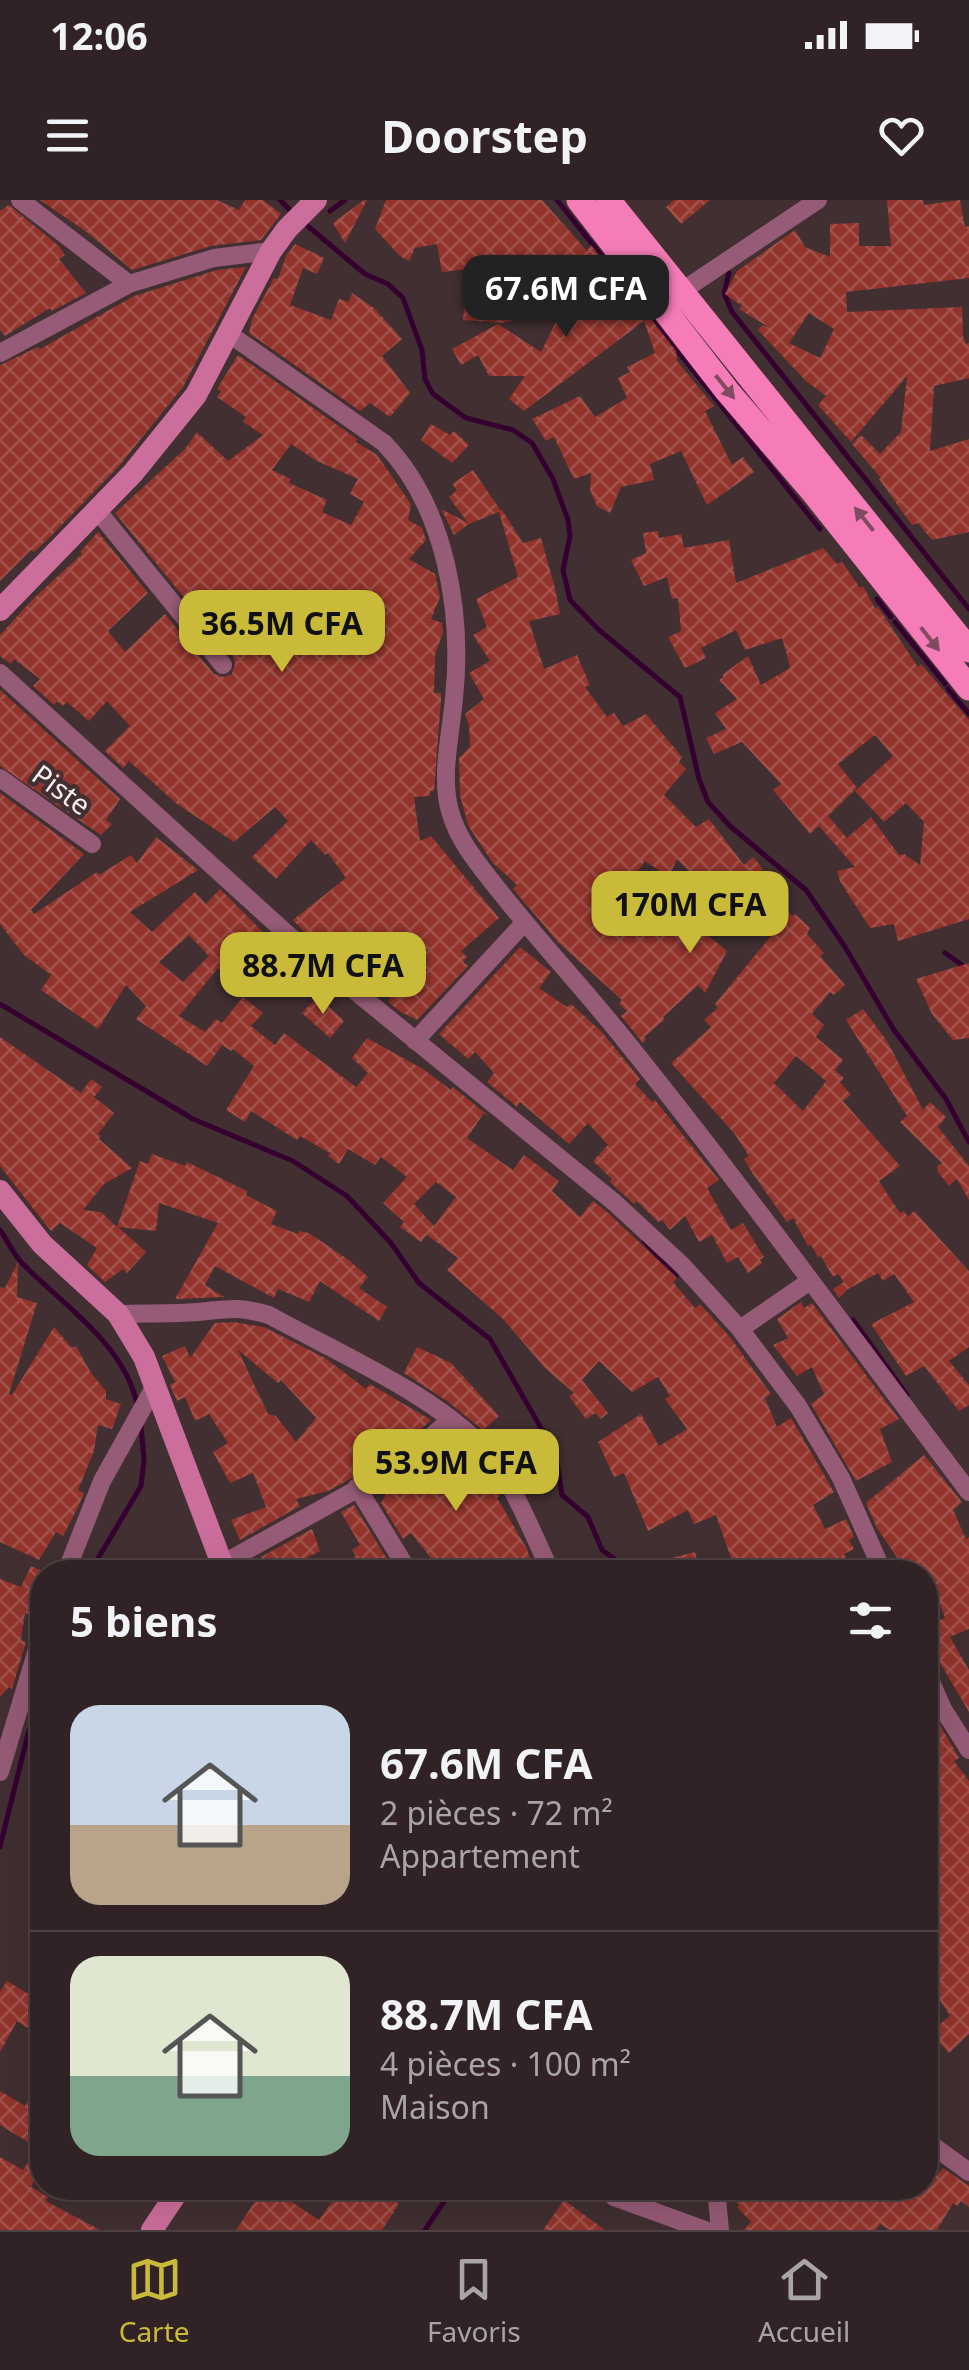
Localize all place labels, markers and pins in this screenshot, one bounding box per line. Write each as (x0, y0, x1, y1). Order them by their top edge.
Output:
pin: 67.6M CFA (452, 255, 680, 340)
pin: 36.5M CFA (168, 590, 396, 675)
pin: 170M CFA (587, 871, 793, 956)
pin: 88.7M CFA (209, 932, 437, 1017)
pin: 53.9M CFA (342, 1429, 570, 1514)

